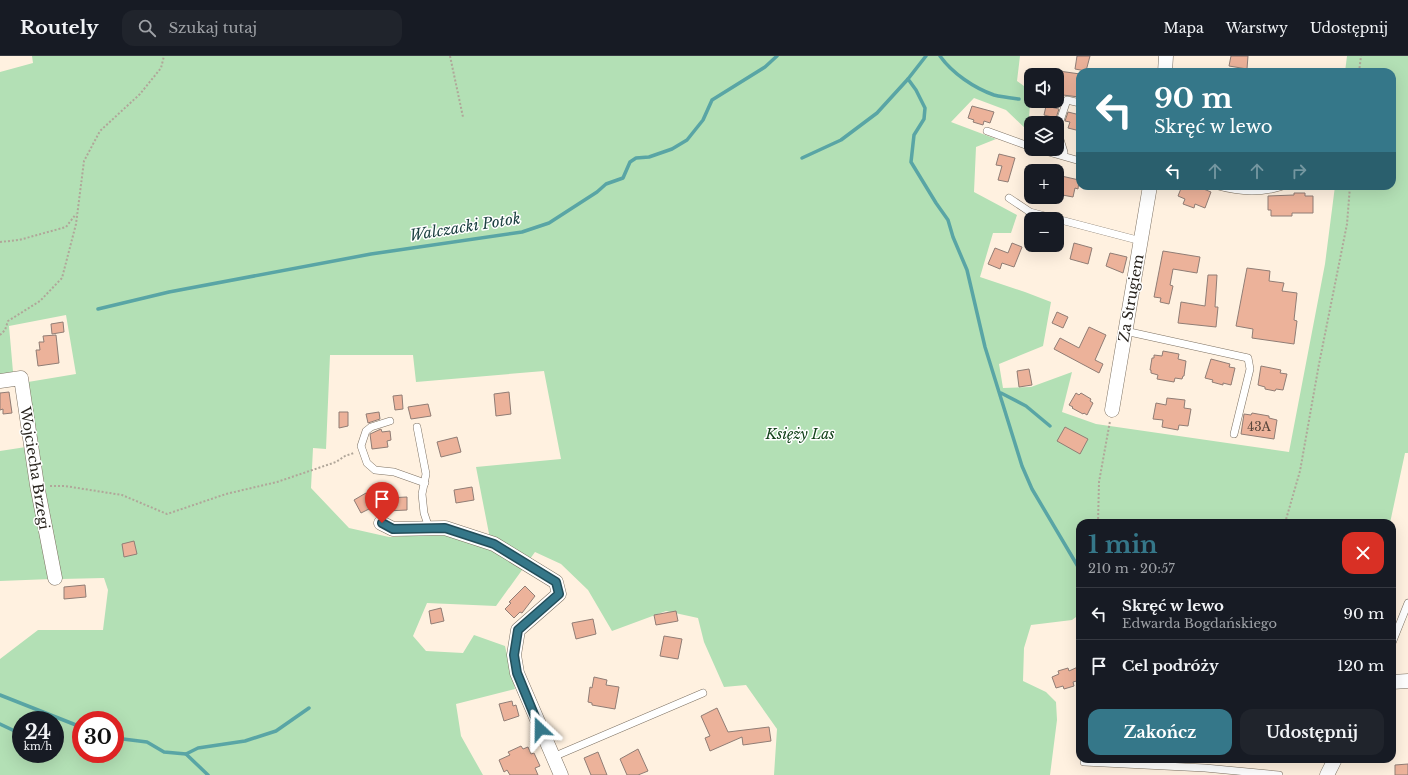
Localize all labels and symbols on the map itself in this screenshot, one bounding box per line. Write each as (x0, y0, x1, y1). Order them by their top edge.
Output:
water label: Walczacki Potok (408, 208, 522, 245)
street label: Za Strugiem (1114, 253, 1148, 343)
street label: Wojciecha Brzegi (16, 404, 54, 531)
house number: 43A (1247, 419, 1272, 434)
park label: Księży Las (764, 425, 835, 443)
pin (365, 482, 399, 523)
position arrow (519, 708, 561, 750)
speed limit sign: 30 (72, 711, 124, 763)

